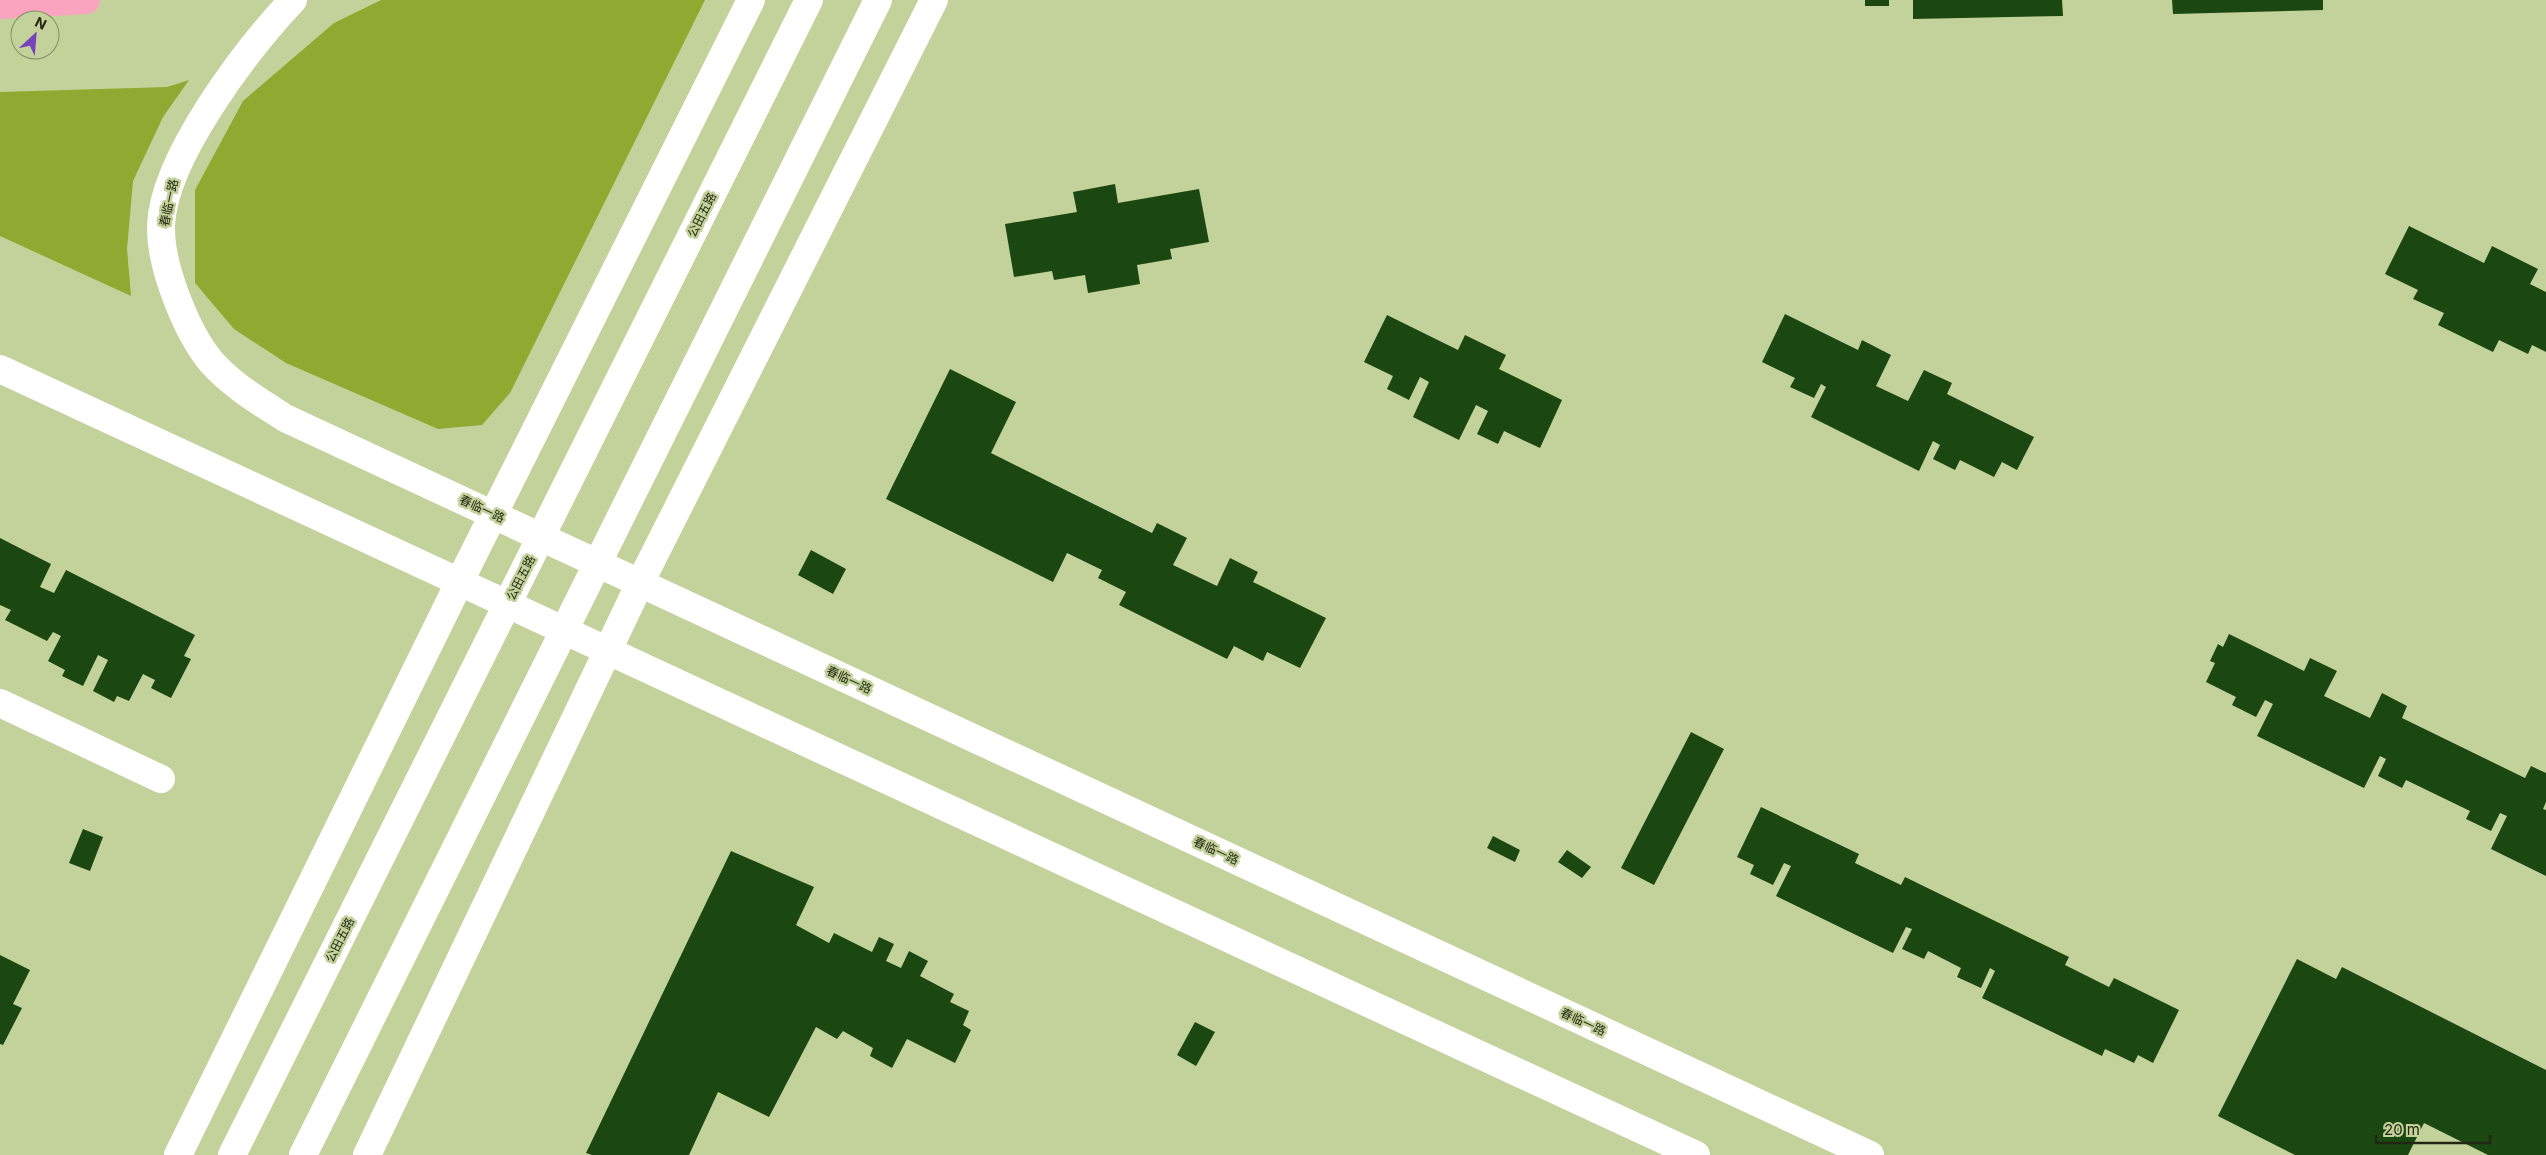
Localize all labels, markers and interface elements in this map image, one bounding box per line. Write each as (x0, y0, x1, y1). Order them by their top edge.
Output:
north arrow (10, 10, 60, 60)
text: N (32, 13, 49, 33)
street label: 春临一路 (156, 178, 181, 228)
street label: 公田五路 (684, 190, 719, 240)
street label: 春临一路 (457, 492, 507, 525)
street label: 公田五路 (503, 553, 538, 603)
street label: 春临一路 (824, 663, 874, 696)
street label: 春临一路 (1191, 834, 1241, 867)
street label: 公田五路 (322, 915, 357, 965)
street label: 春临一路 (1558, 1005, 1608, 1038)
scale bar (2376, 1112, 2490, 1144)
text: 20 m (2384, 1120, 2420, 1139)

